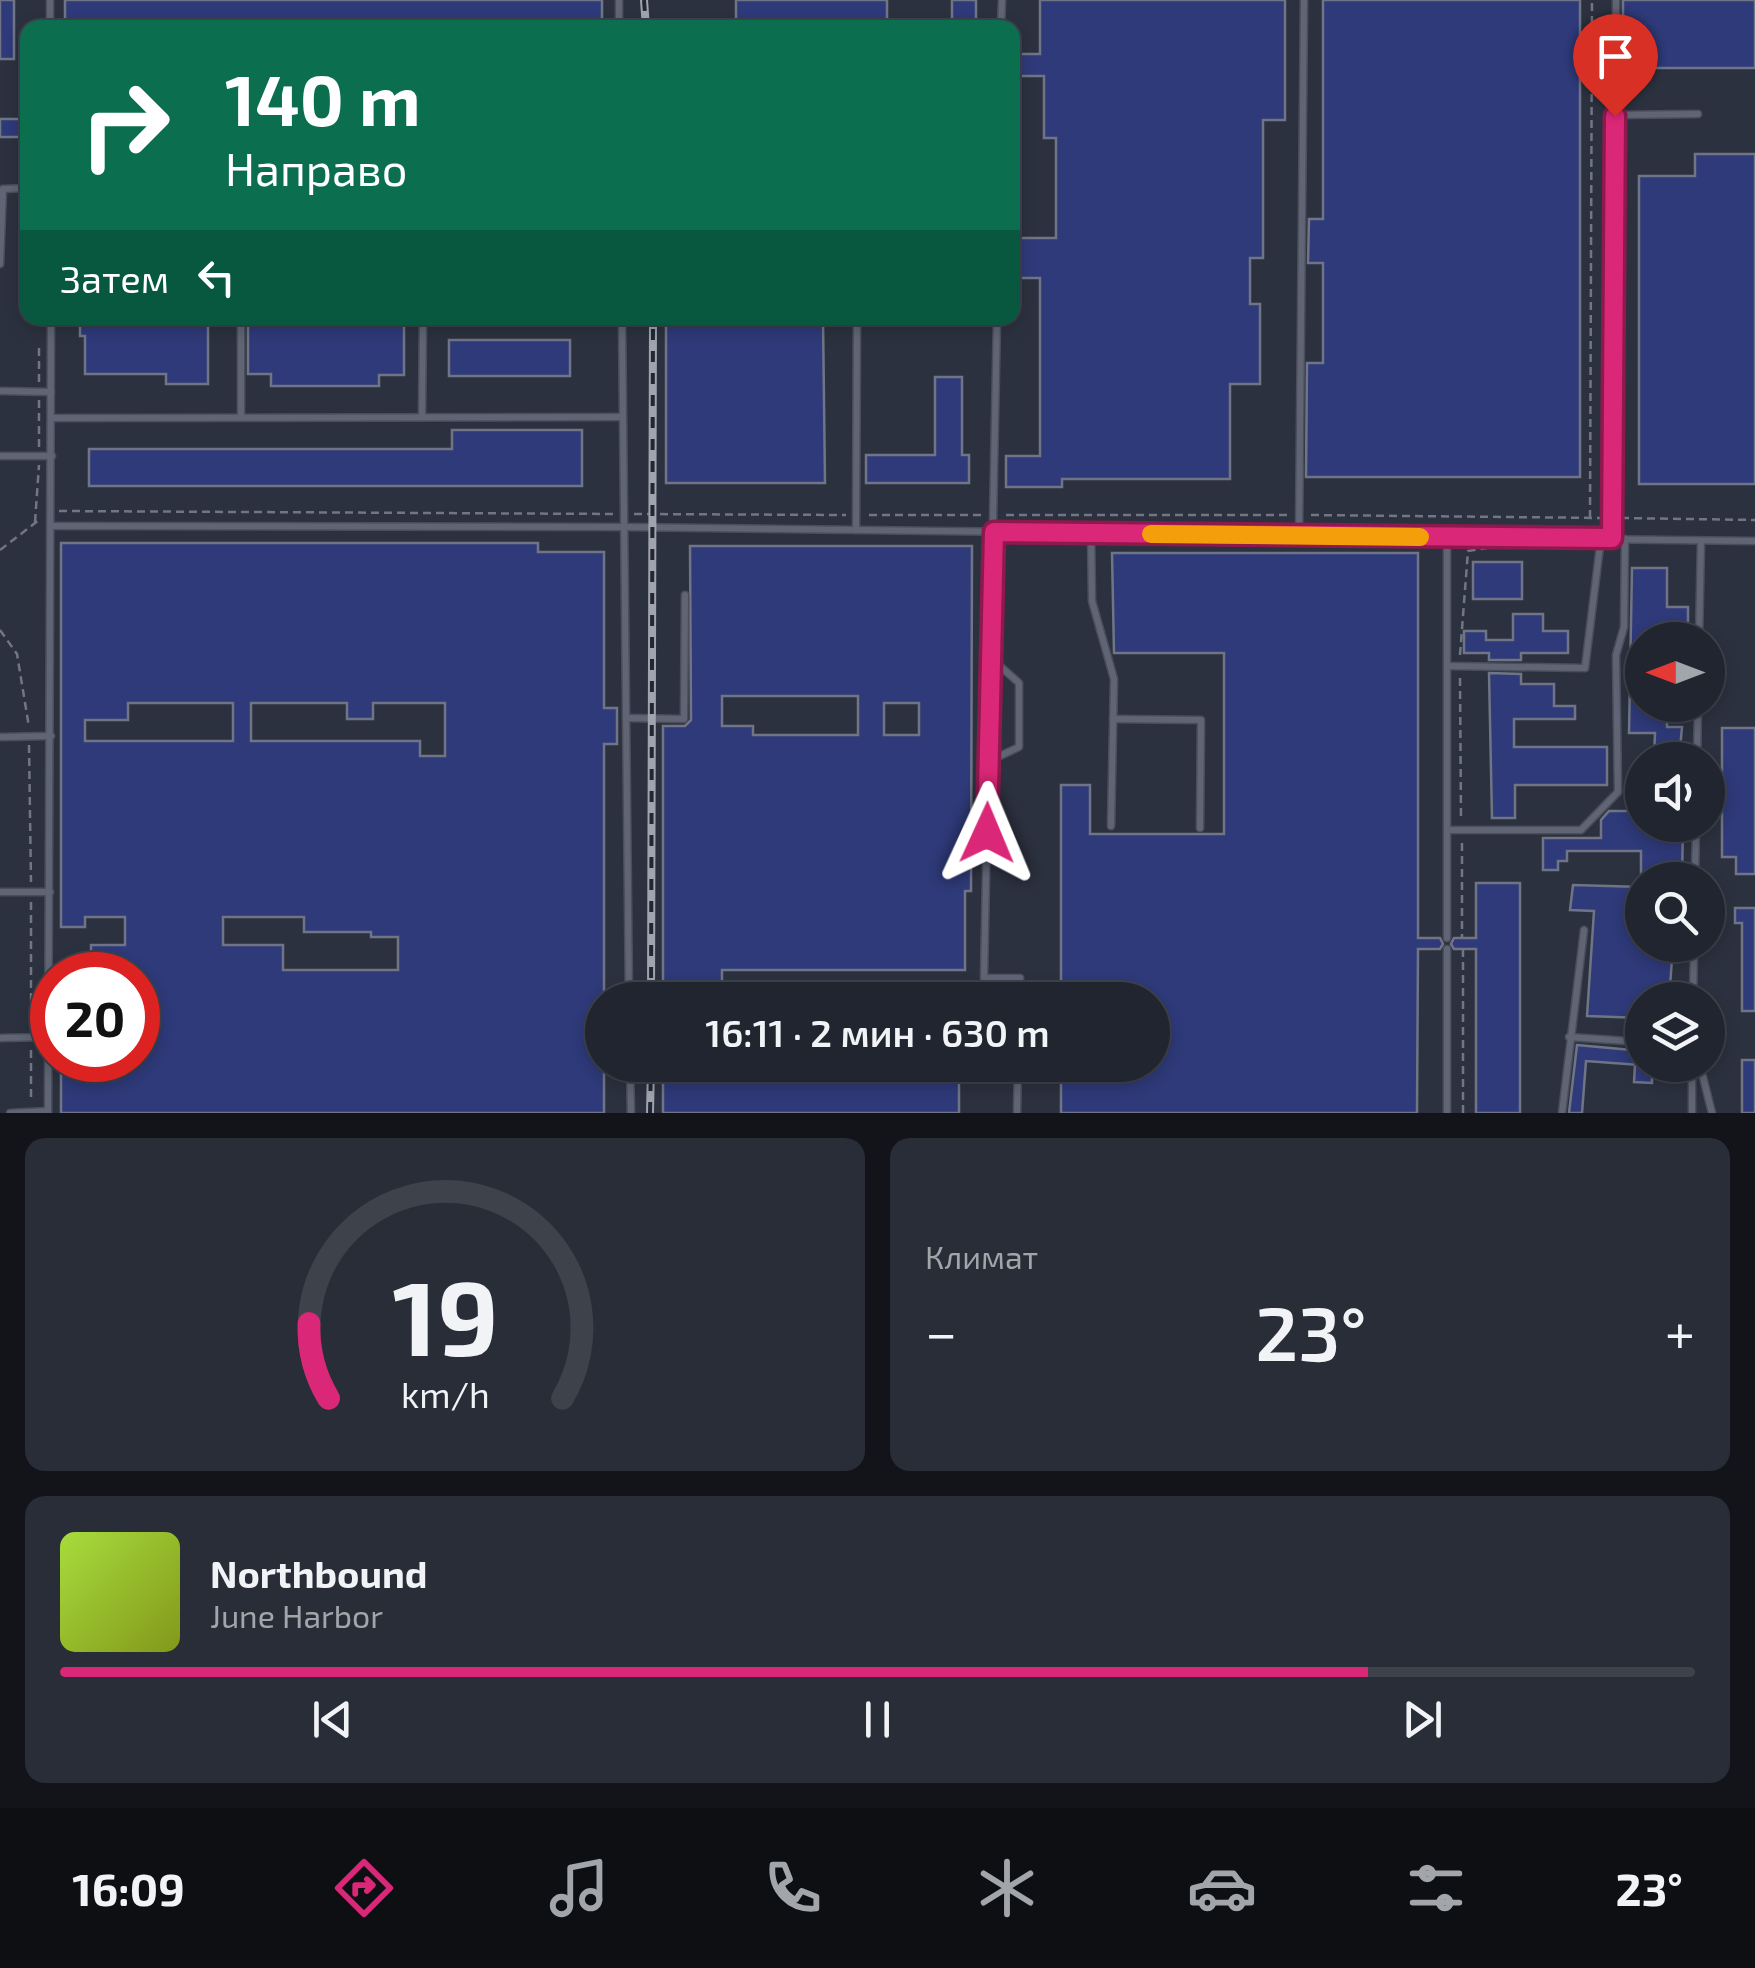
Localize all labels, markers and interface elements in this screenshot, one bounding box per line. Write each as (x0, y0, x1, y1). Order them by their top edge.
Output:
pin (1573, 14, 1658, 117)
icon: arrive (1588, 29, 1643, 84)
text: 140 m (225, 56, 421, 140)
icon: right (60, 60, 190, 190)
text: Направо (225, 141, 407, 195)
icon: left (189, 250, 244, 305)
text: Затем (60, 255, 169, 301)
north arrow (1625, 622, 1725, 722)
map controls (1625, 622, 1725, 1082)
button: sound (1625, 742, 1725, 842)
position arrow (935, 781, 1039, 885)
button: search (1625, 862, 1725, 962)
speed limit sign: 20 (30, 952, 160, 1082)
button: layers (1625, 982, 1725, 1082)
text: 16:11 · 2 мин · 630 m (705, 1009, 1050, 1055)
text: Климат (925, 1237, 1038, 1275)
text: 19 (392, 1252, 498, 1377)
text: 23° (1255, 1286, 1367, 1376)
text: − (925, 1298, 957, 1364)
text: + (1665, 1298, 1695, 1364)
text: km/h (401, 1372, 489, 1415)
text: Northbound (210, 1550, 428, 1596)
text: June Harbor (210, 1596, 383, 1634)
icon: previous (305, 1692, 360, 1747)
icon: pause (850, 1692, 905, 1747)
icon: next (1395, 1692, 1450, 1747)
icon: directions (329, 1853, 399, 1923)
icon: music (544, 1853, 614, 1923)
icon: phone (758, 1853, 828, 1923)
icon: climate (972, 1853, 1042, 1923)
icon: car (1187, 1853, 1257, 1923)
icon: filters (1401, 1853, 1471, 1923)
text: 16:09 (72, 1861, 185, 1915)
text: 23° (1616, 1861, 1683, 1915)

